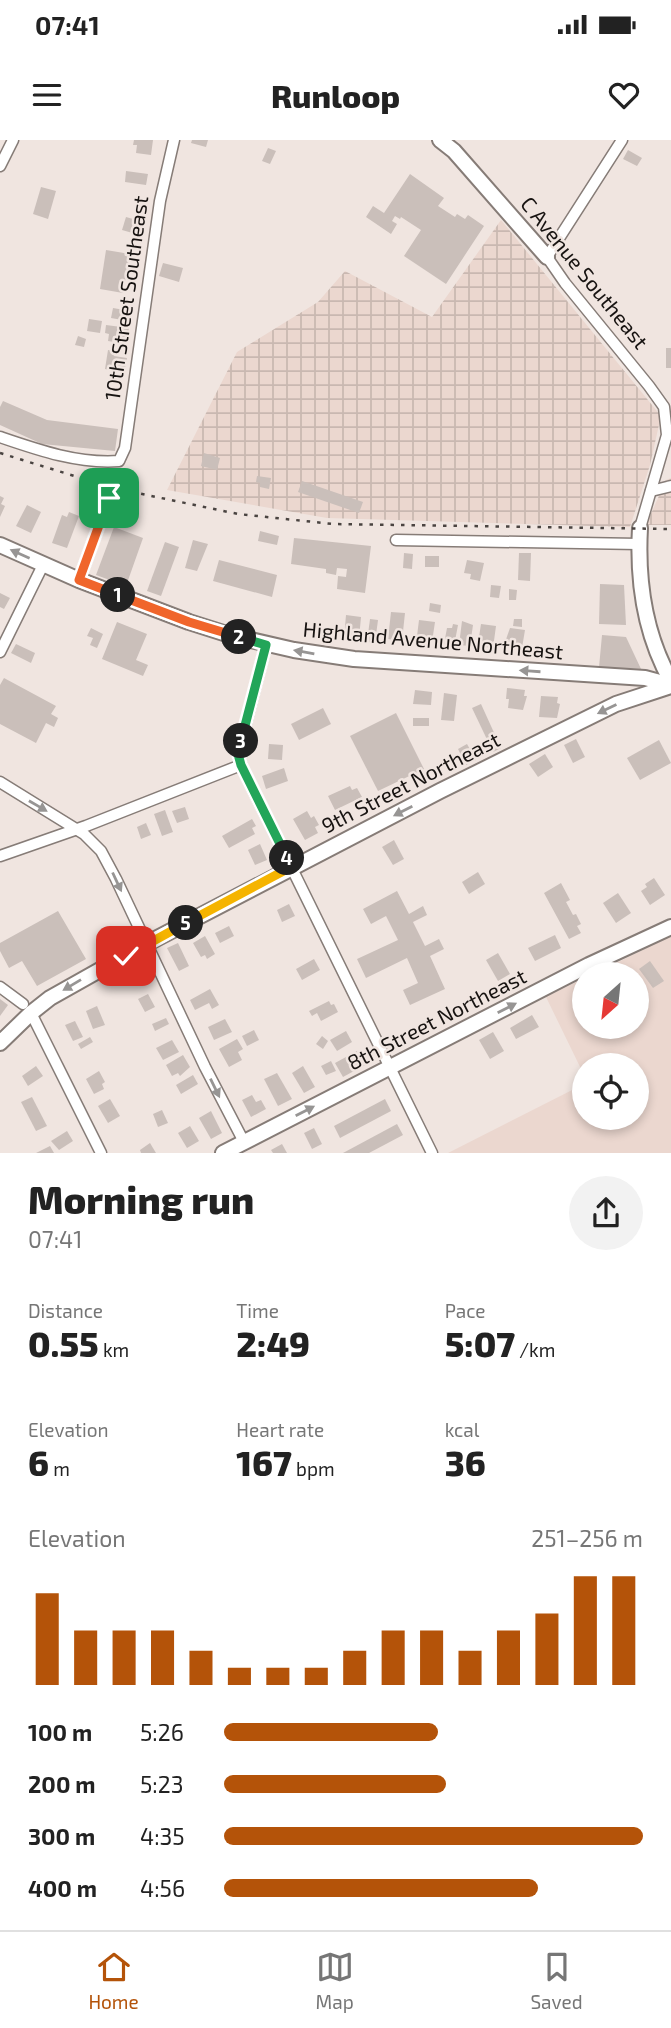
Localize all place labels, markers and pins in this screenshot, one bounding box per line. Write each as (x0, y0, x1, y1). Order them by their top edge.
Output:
pin (79, 468, 139, 528)
pin: 1 (100, 578, 136, 612)
pin: 2 (222, 620, 256, 654)
pin: 3 (224, 724, 258, 758)
pin: 4 (270, 840, 304, 876)
pin: 5 (168, 906, 204, 940)
pin (96, 926, 156, 986)

